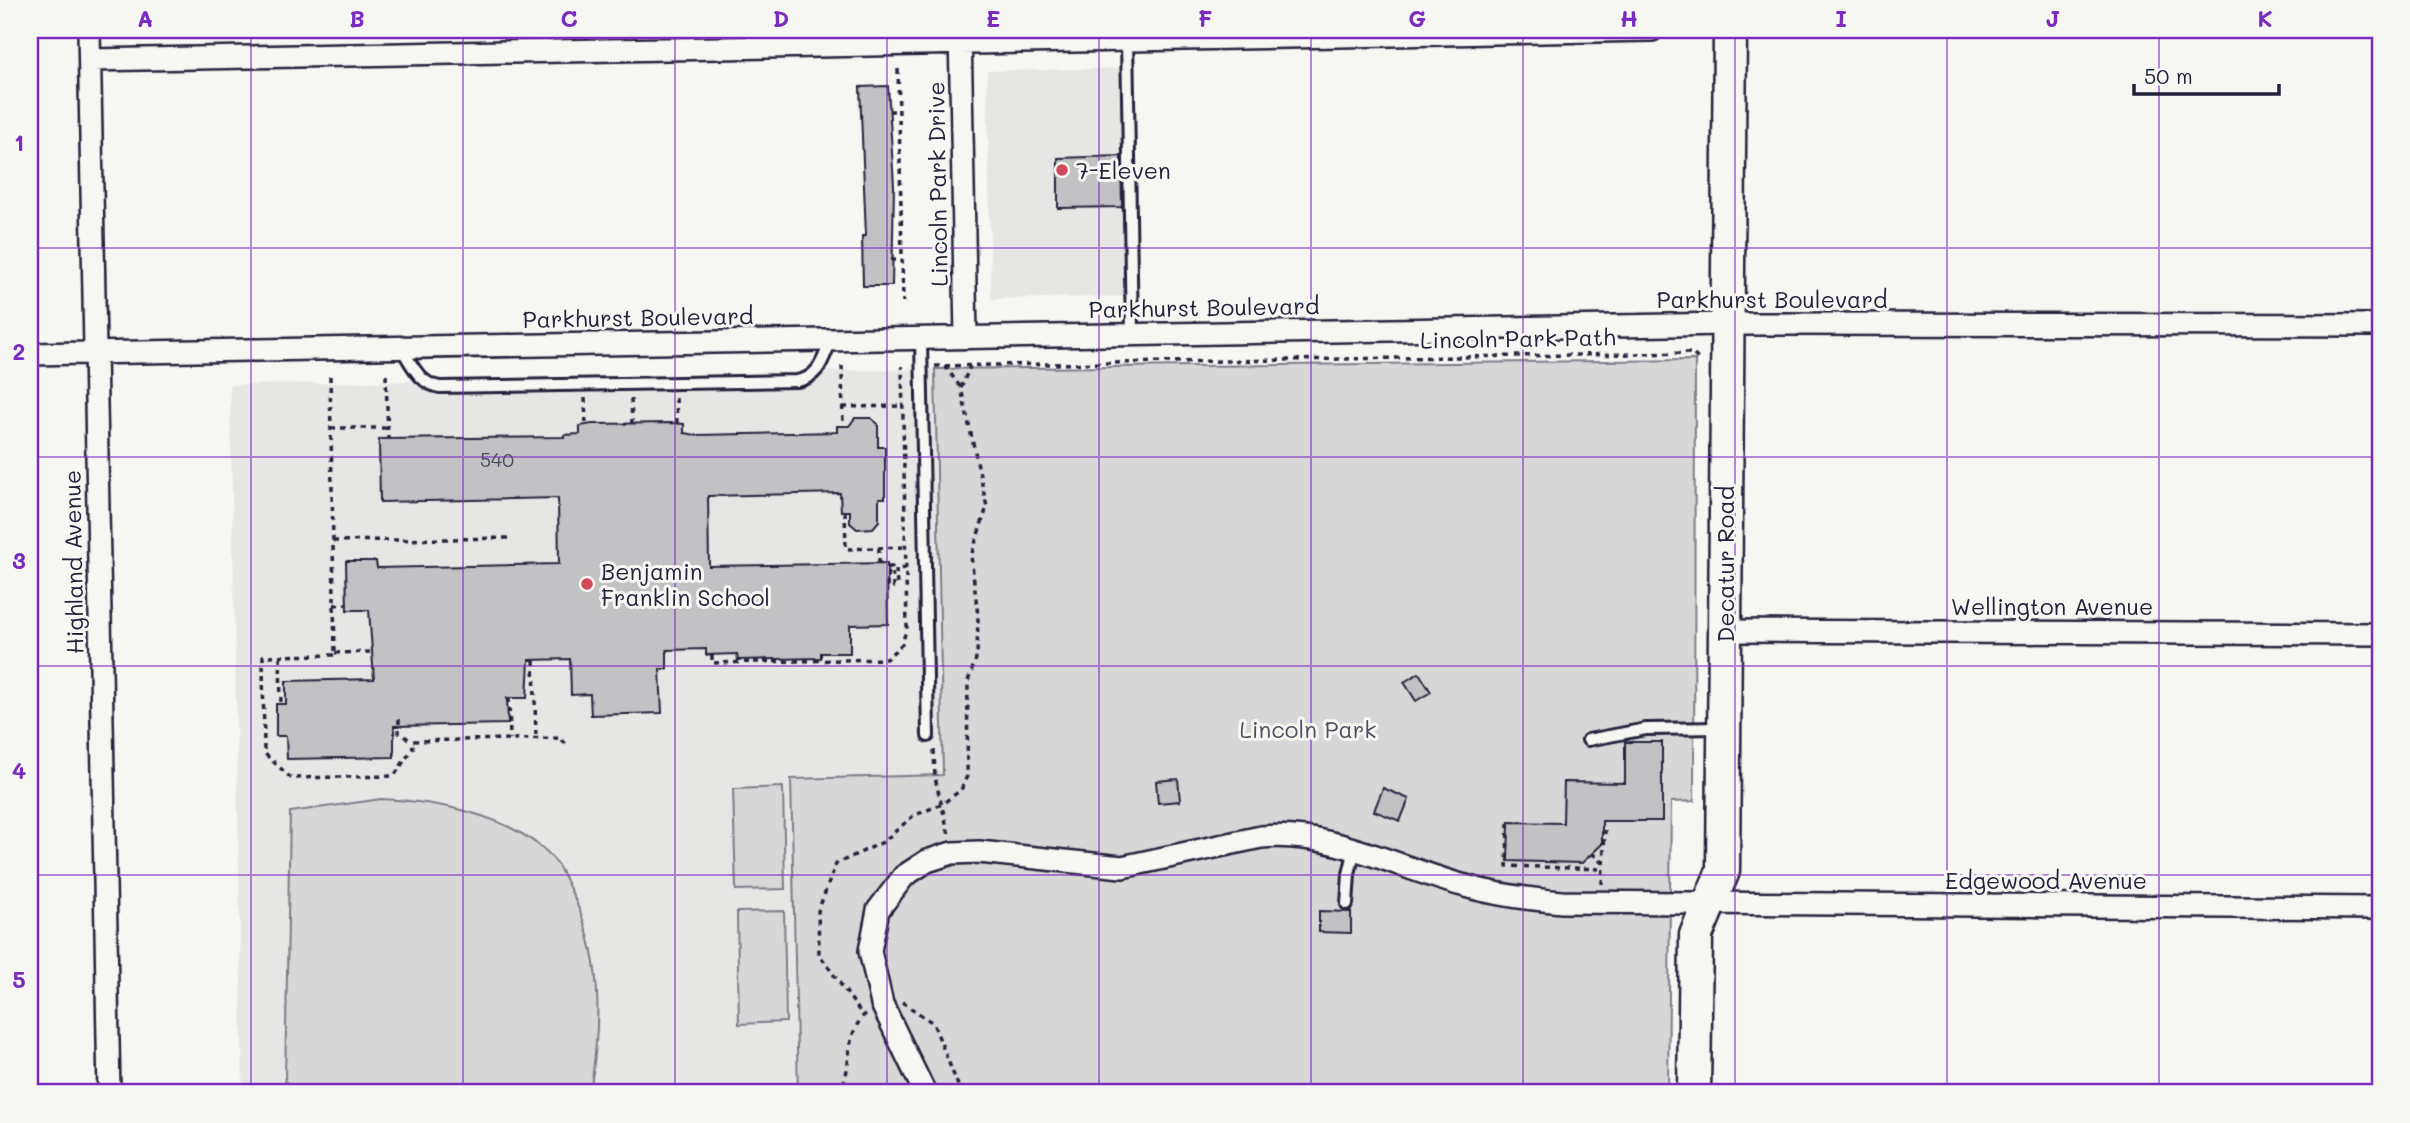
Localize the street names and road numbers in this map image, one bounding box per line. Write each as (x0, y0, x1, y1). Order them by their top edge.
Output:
street label: Lincoln Park Drive (920, 81, 954, 287)
street label: Parkhurst Boulevard (1656, 284, 1888, 314)
street label: Parkhurst Boulevard (1088, 290, 1320, 324)
street label: Parkhurst Boulevard (522, 300, 754, 334)
street label: Lincoln Park Path (1420, 321, 1616, 355)
street label: Highland Avenue (56, 470, 90, 654)
street label: Decatur Road (1710, 486, 1740, 642)
street label: Wellington Avenue (1951, 591, 2153, 621)
street label: Edgewood Avenue (1945, 865, 2147, 895)

